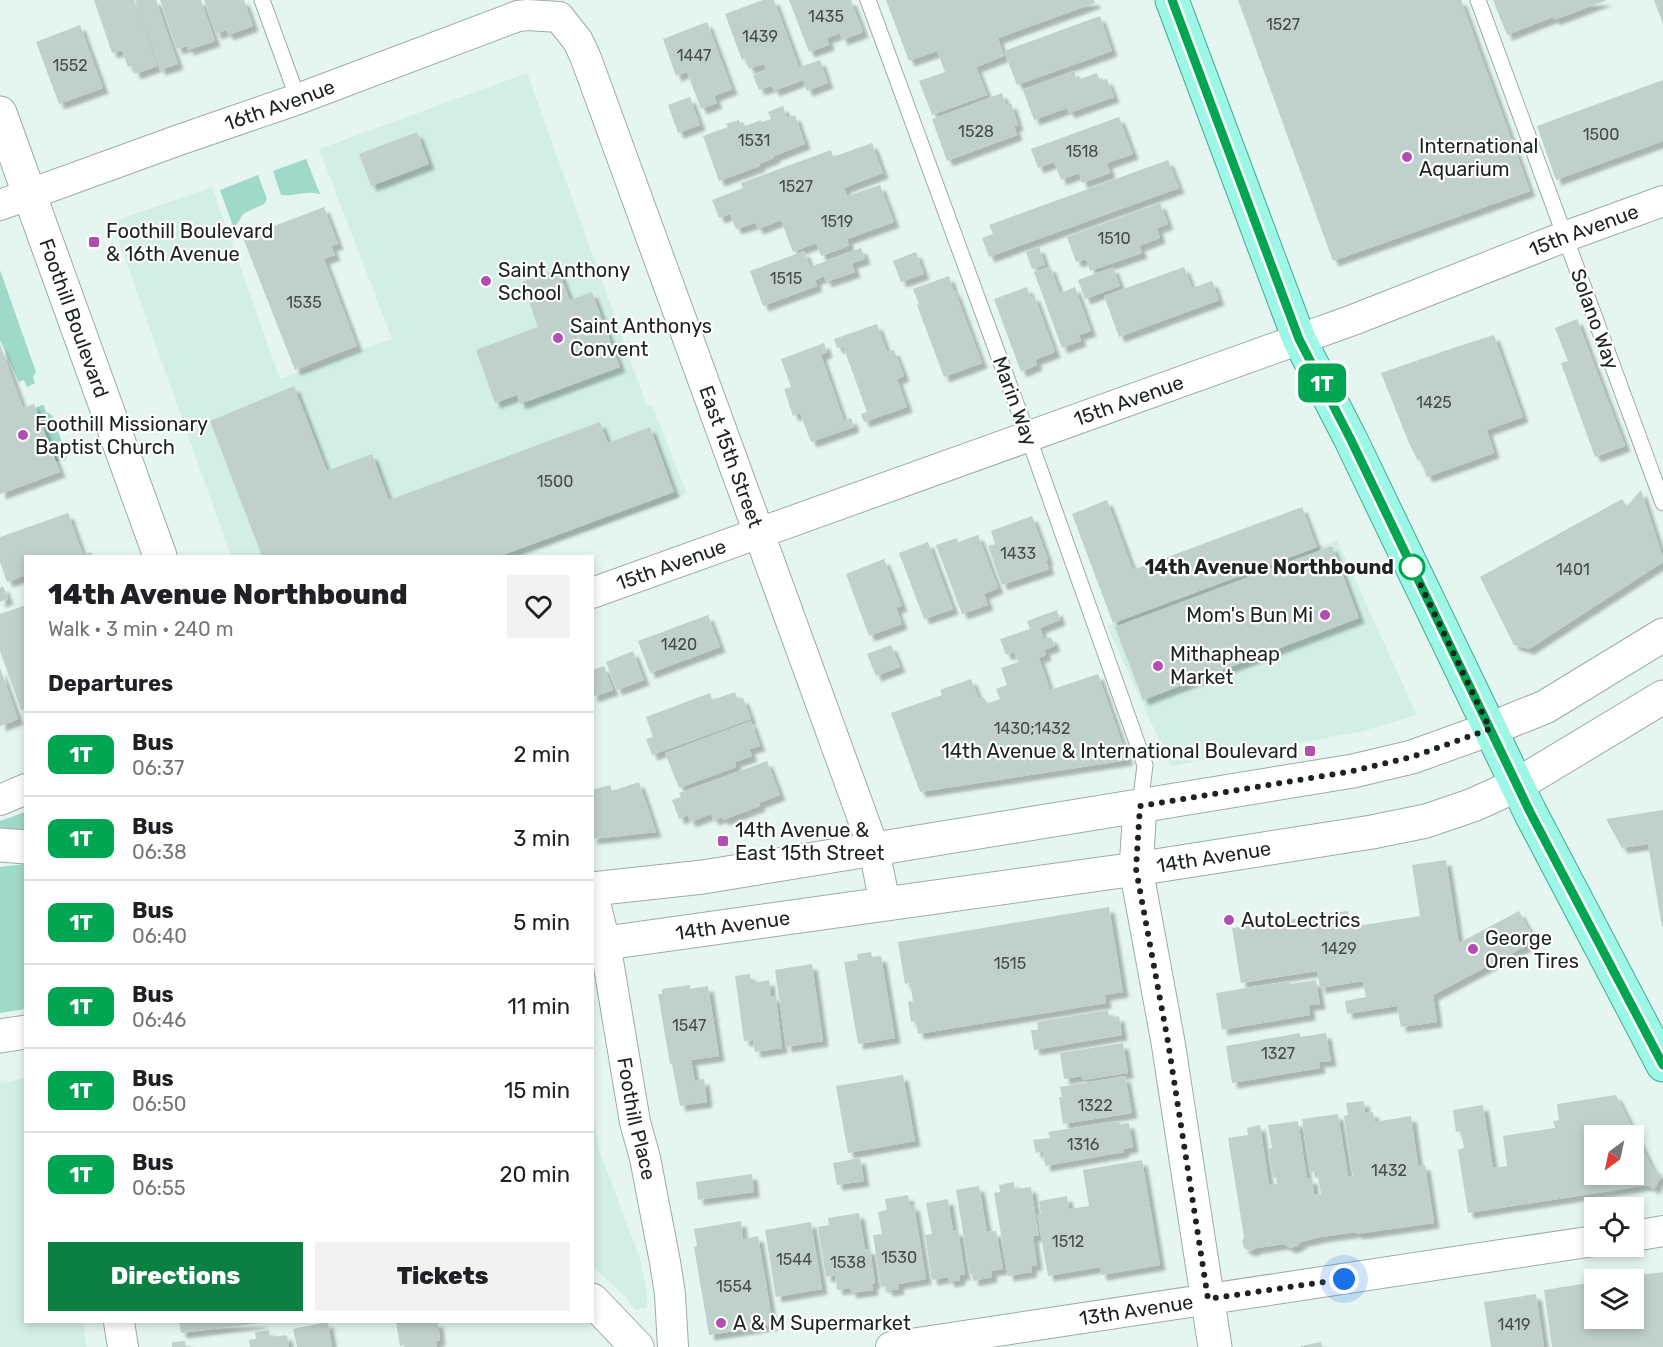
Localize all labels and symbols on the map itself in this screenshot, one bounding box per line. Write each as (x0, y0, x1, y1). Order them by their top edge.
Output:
house number: 1435 (808, 7, 844, 26)
house number: 1527 (1266, 15, 1300, 34)
house number: 1439 (742, 27, 778, 46)
house number: 1447 (677, 46, 711, 65)
house number: 1552 (52, 56, 88, 75)
street label: 16th Avenue (221, 74, 338, 135)
house number: 1528 (958, 122, 994, 141)
house number: 1500 (1583, 125, 1619, 144)
house number: 1531 (738, 131, 770, 150)
place label: International Aquarium (1419, 134, 1538, 181)
house number: 1518 (1065, 142, 1099, 161)
marker: International Aquarium (1400, 150, 1414, 164)
house number: 1527 (779, 177, 813, 196)
street label: 15th Avenue (1525, 199, 1642, 262)
house number: 1519 (821, 212, 853, 231)
place label: Foothill Boulevard & 16th Avenue (106, 219, 273, 266)
house number: 1510 (1097, 229, 1131, 248)
street label: Foothill Boulevard (34, 235, 114, 401)
marker: Foothill Boulevard & 16th Avenue (87, 235, 101, 249)
place label: Saint Anthony School (498, 258, 630, 305)
street label: Solano Way (1566, 265, 1624, 373)
house number: 1515 (770, 269, 802, 288)
marker: Saint Anthony School (479, 274, 493, 288)
house number: 1535 (286, 293, 322, 312)
place label: Saint Anthonys Convent (570, 314, 712, 361)
marker: Saint Anthonys Convent (551, 331, 565, 345)
street label: Marin Way (988, 353, 1042, 449)
line badge: 1T (1295, 364, 1349, 403)
street label: 15th Avenue (1070, 370, 1187, 431)
street label: East 15th Street (694, 382, 768, 531)
house number: 1425 (1416, 393, 1452, 412)
place label: Foothill Missionary Baptist Church (35, 412, 208, 459)
marker: Foothill Missionary Baptist Church (16, 428, 30, 442)
house number: 1500 (537, 472, 573, 491)
street label: 15th Avenue (613, 534, 729, 595)
house number: 1433 (1000, 544, 1036, 563)
marker: 14th Avenue Northbound (1399, 554, 1425, 580)
place label: 14th Avenue Northbound (1144, 555, 1394, 579)
house number: 1401 (1556, 560, 1590, 579)
place label: Mom's Bun Mi (1186, 603, 1313, 627)
marker: Mom's Bun Mi (1318, 608, 1332, 622)
house number: 1420 (661, 635, 697, 654)
place label: Mithapheap Market (1170, 642, 1280, 689)
marker: Mithapheap Market (1151, 659, 1165, 673)
house number: 1430;1432 (994, 719, 1070, 738)
place label: 14th Avenue & International Boulevard (941, 739, 1298, 763)
marker: 14th Avenue & International Boulevard (1303, 744, 1317, 758)
place label: 14th Avenue & East 15th Street (735, 818, 884, 865)
marker: 14th Avenue & East 15th Street (716, 834, 730, 848)
street label: 14th Avenue (1155, 836, 1273, 878)
street label: 14th Avenue (674, 905, 791, 945)
place label: AutoLectrics (1241, 908, 1360, 932)
marker: AutoLectrics (1222, 913, 1236, 927)
place label: George Oren Tires (1485, 926, 1579, 973)
house number: 1429 (1321, 939, 1357, 958)
marker: George Oren Tires (1466, 942, 1480, 956)
house number: 1515 (994, 954, 1026, 973)
house number: 1547 (672, 1016, 706, 1035)
house number: 1327 (1261, 1044, 1295, 1063)
street label: Foothill Place (612, 1055, 661, 1182)
house number: 1322 (1077, 1096, 1113, 1115)
north arrow (1584, 1125, 1644, 1185)
house number: 1316 (1067, 1135, 1100, 1154)
house number: 1432 (1371, 1161, 1407, 1180)
house number: 1512 (1052, 1232, 1084, 1251)
house number: 1530 (881, 1248, 917, 1267)
house number: 1544 (776, 1250, 812, 1269)
house number: 1538 (830, 1253, 866, 1272)
your location (1329, 1264, 1359, 1294)
house number: 1554 (716, 1277, 752, 1296)
street label: 13th Avenue (1078, 1290, 1195, 1330)
place label: A & M Supermarket (733, 1311, 911, 1335)
house number: 1419 (1498, 1315, 1530, 1334)
marker: A & M Supermarket (714, 1316, 728, 1330)

